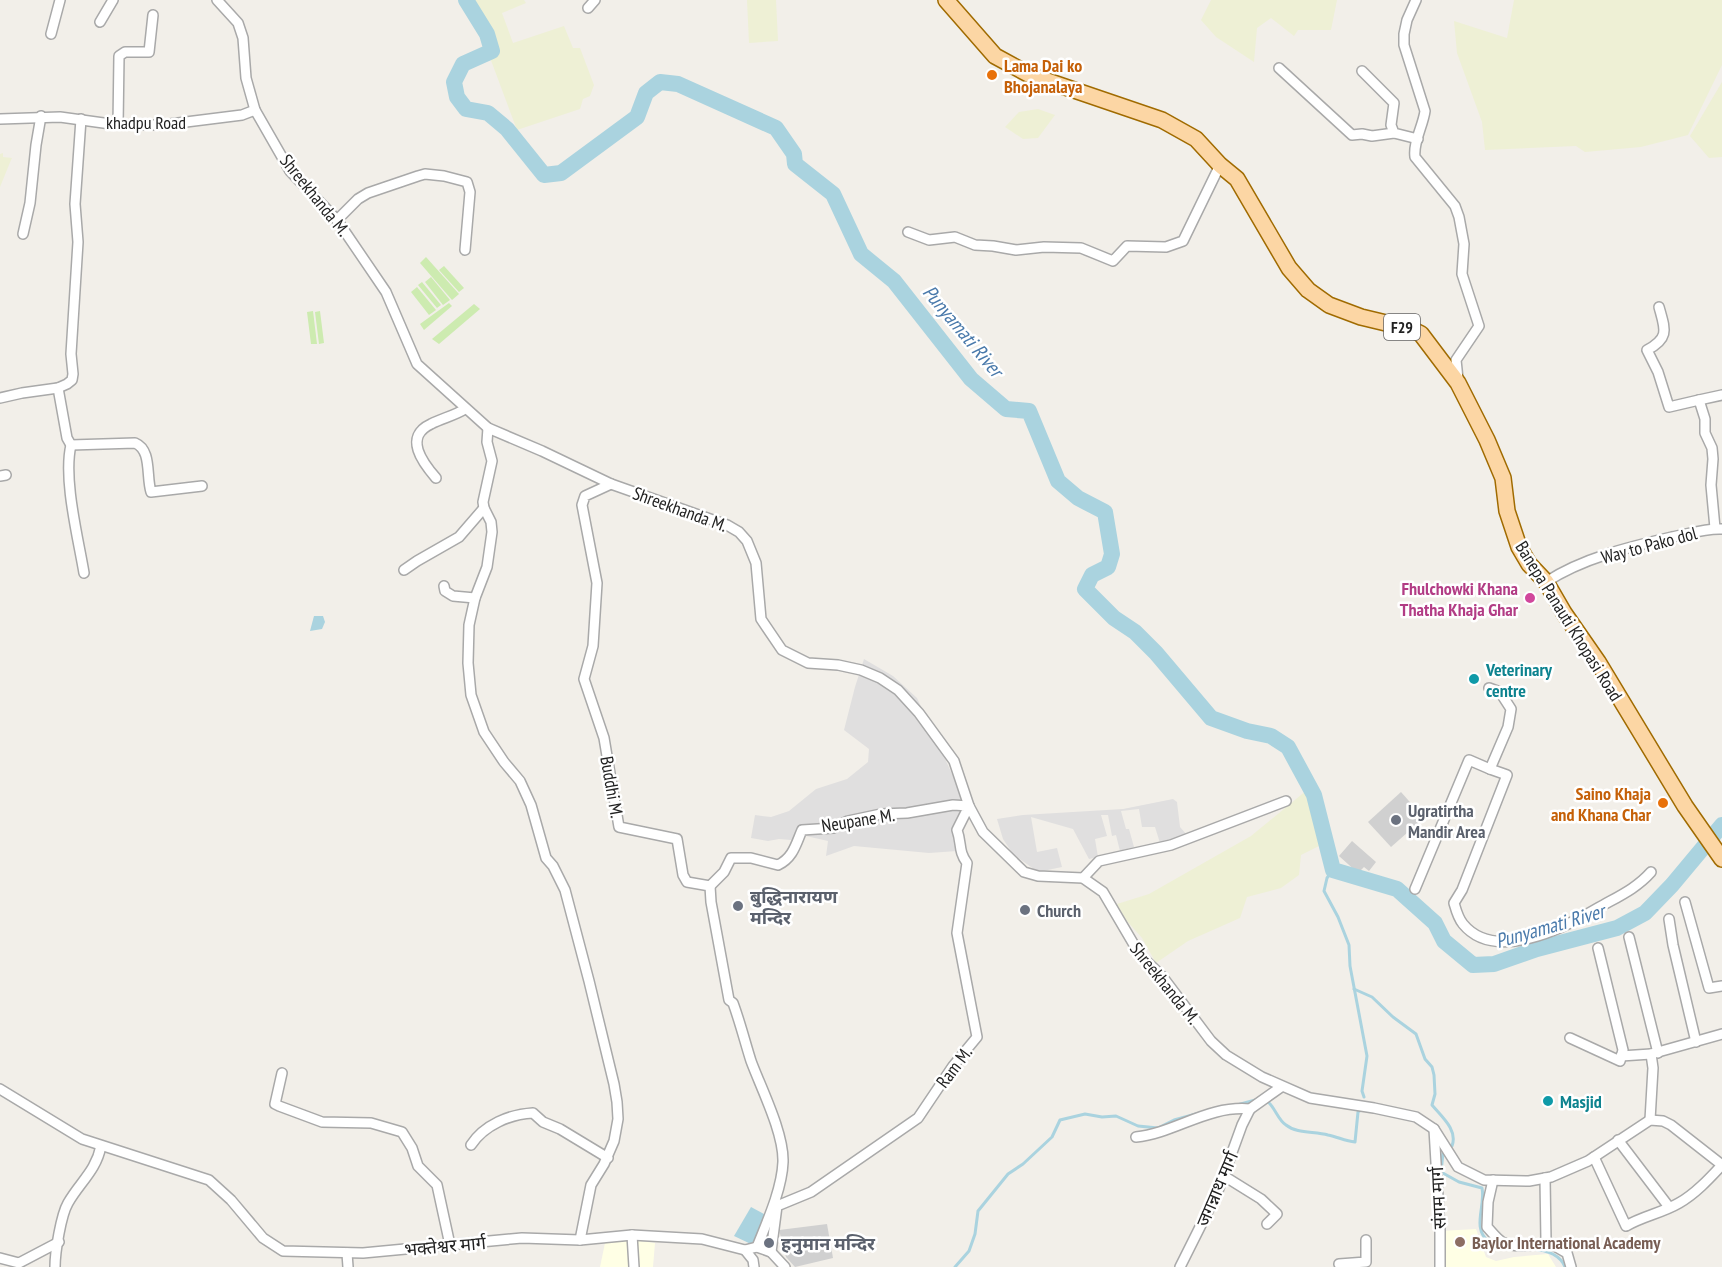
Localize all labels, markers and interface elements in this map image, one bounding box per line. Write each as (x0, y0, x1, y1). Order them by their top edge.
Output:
place label: Lama Dai ko Bhojanalaya (1004, 54, 1082, 98)
marker: Lama Dai ko Bhojanalaya (985, 68, 999, 82)
street label: khadpu Road (106, 111, 186, 134)
street label: Shreekhanda M. (275, 149, 355, 241)
water label: Punyamati River (917, 280, 1011, 384)
road number: F29 (1384, 314, 1420, 340)
street label: Shreekhanda M. (630, 481, 730, 537)
street label: Way to Pako dol (1599, 521, 1700, 569)
street label: Banepa Panauti Khopasi Road (1510, 537, 1628, 705)
place label: Fhulchowki Khana Thatha Khaja Ghar (1400, 577, 1519, 621)
marker: Fhulchowki Khana Thatha Khaja Ghar (1523, 591, 1537, 605)
place label: Veterinary centre (1485, 658, 1553, 702)
marker: Veterinary centre (1467, 672, 1481, 686)
street label: Buddhi M. (595, 754, 629, 820)
place label: Saino Khaja and Khana Char (1551, 782, 1652, 826)
marker: Saino Khaja and Khana Char (1656, 796, 1670, 810)
place label: Ugratirtha Mandir Area (1408, 799, 1485, 843)
street label: Neupane M. (820, 803, 896, 837)
marker: Ugratirtha Mandir Area (1389, 813, 1403, 827)
place label: बुद्धिनारायण मन्दिर (750, 885, 838, 929)
water label: Punyamati River (1493, 897, 1610, 954)
marker: बुद्धिनारायण मन्दिर (731, 899, 745, 913)
place label: Church (1037, 899, 1081, 922)
marker: Church (1018, 903, 1032, 917)
street label: Shreekhanda M. (1125, 937, 1205, 1029)
street label: Ram M. (931, 1042, 977, 1092)
place label: Masjid (1560, 1090, 1602, 1113)
marker: Masjid (1541, 1094, 1555, 1108)
street label: जगन्नाथ मार्ग (1191, 1147, 1243, 1230)
street label: संगम मार्ग (1425, 1165, 1451, 1230)
street label: भक्तेश्वर मार्ग (403, 1231, 488, 1261)
place label: Baylor International Academy (1472, 1231, 1661, 1254)
place label: हनुमान मन्दिर (781, 1232, 876, 1255)
marker: Baylor International Academy (1453, 1235, 1467, 1249)
marker: हनुमान मन्दिर (762, 1236, 776, 1250)

